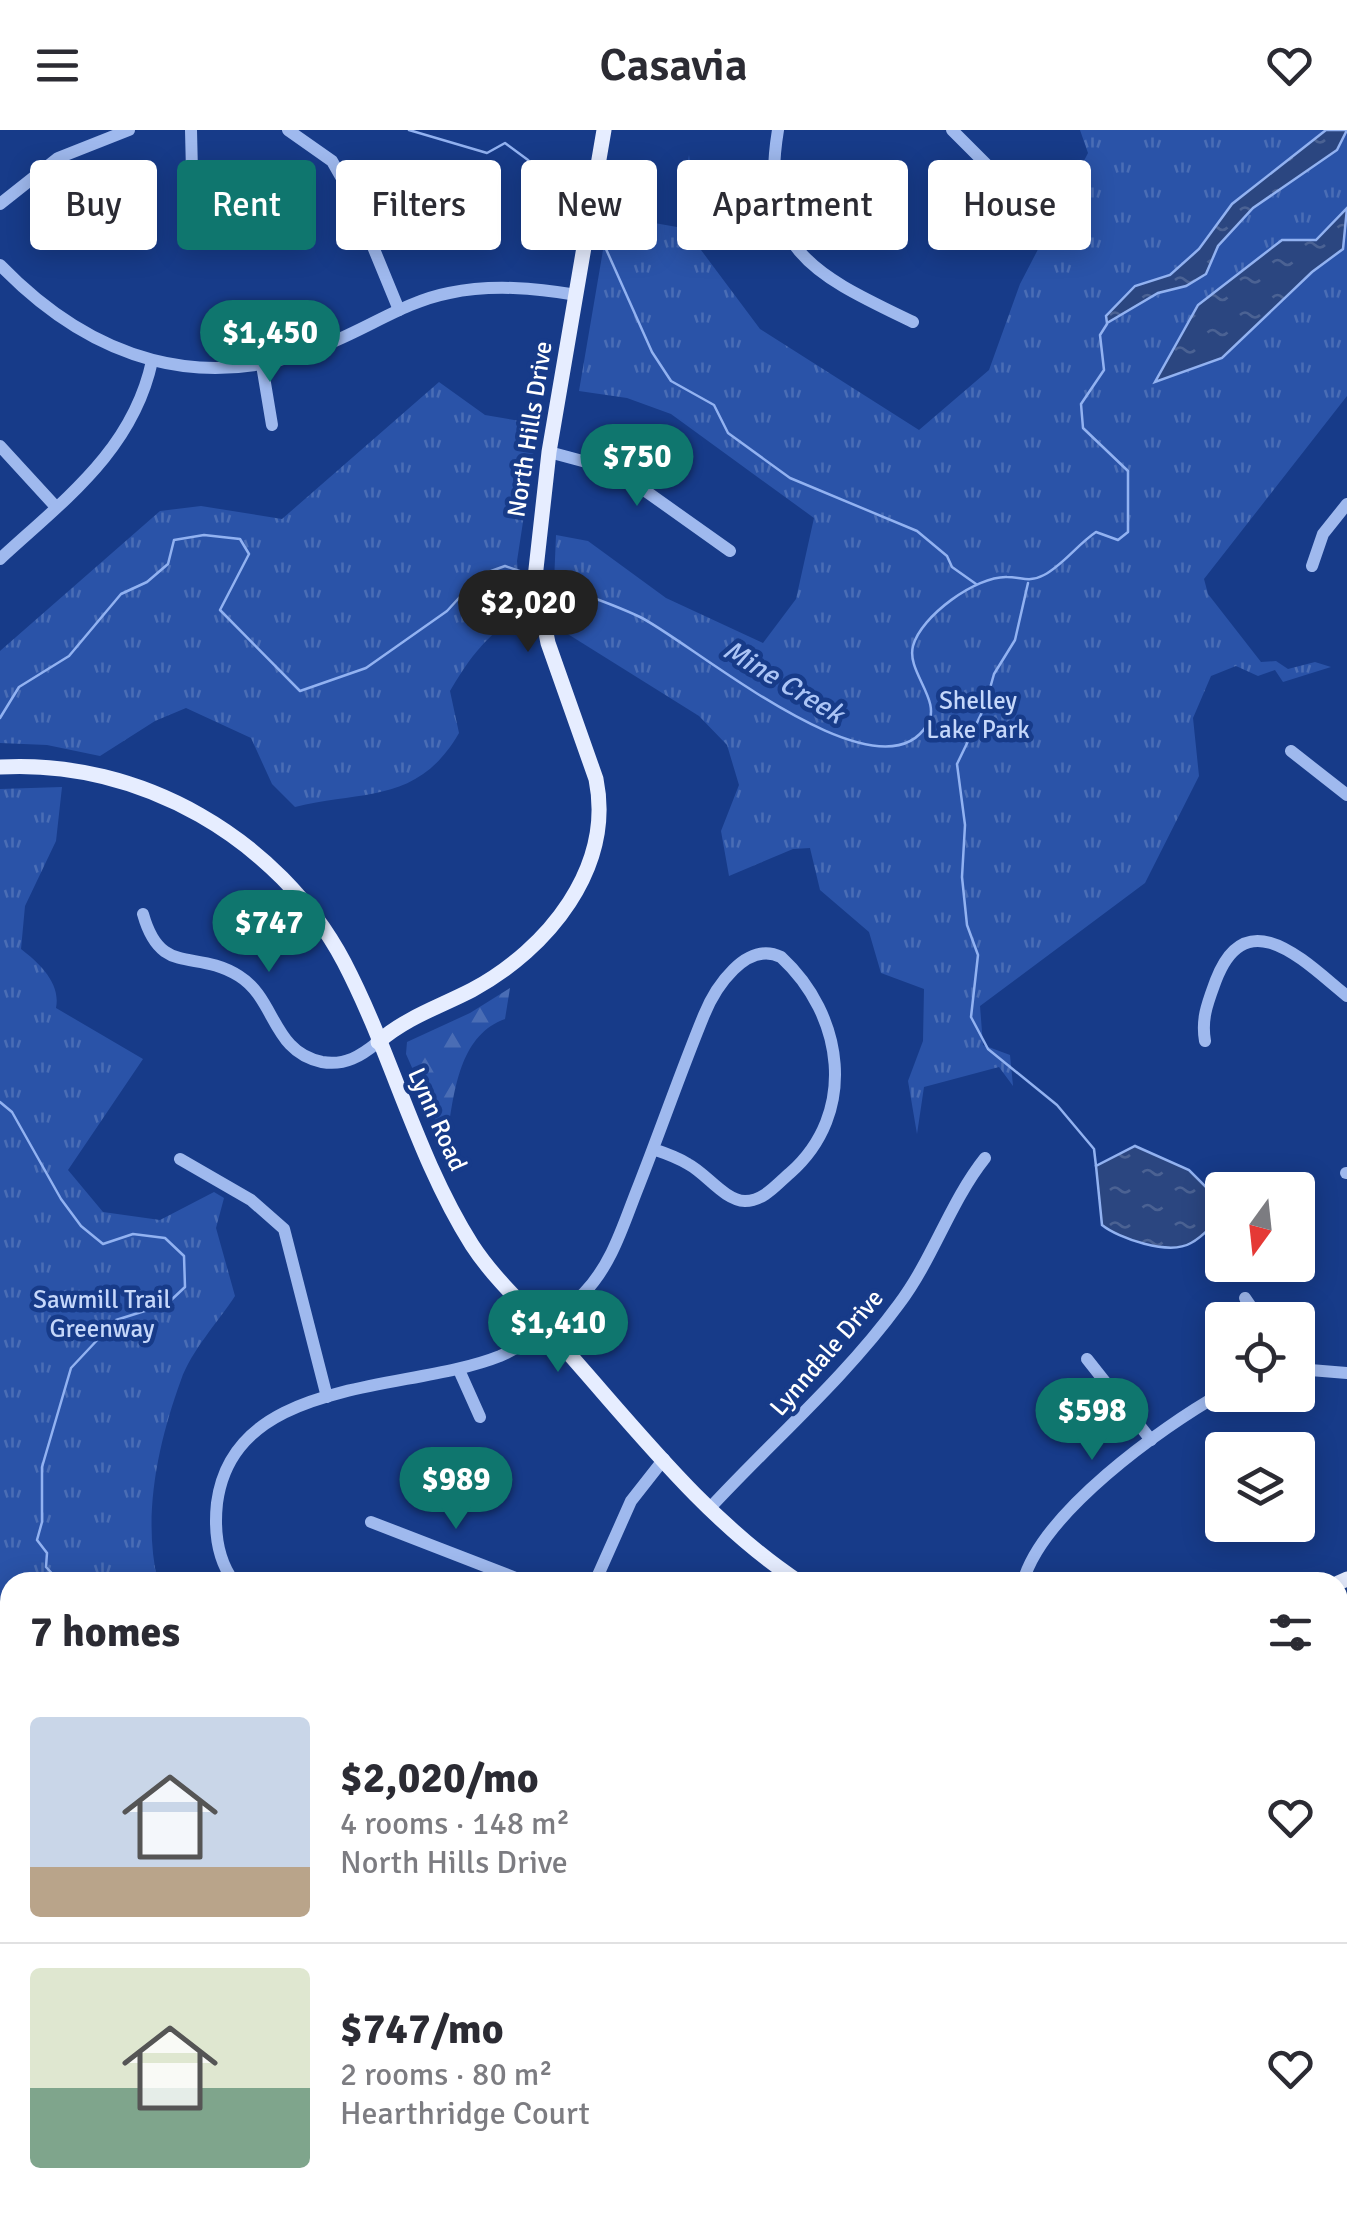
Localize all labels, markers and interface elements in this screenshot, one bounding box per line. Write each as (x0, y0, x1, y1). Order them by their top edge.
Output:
icon: menu (30, 38, 85, 93)
text: Casavia (599, 38, 748, 93)
icon: heart (1262, 38, 1317, 93)
chip: Buy (30, 160, 157, 250)
chip: Rent (177, 160, 316, 250)
chip: Filters (336, 160, 501, 250)
chip: New (521, 160, 657, 250)
chip: Apartment (677, 160, 908, 250)
chip: House (928, 160, 1091, 250)
pin: $1,450 (189, 300, 351, 385)
text: $1,450 (222, 313, 318, 352)
street label: North Hills Drive (500, 339, 559, 519)
pin: $750 (578, 424, 696, 509)
text: $750 (602, 437, 672, 476)
pin: $2,020 (447, 570, 609, 655)
text: $2,020 (480, 583, 576, 622)
water label: Mine Creek (717, 633, 852, 733)
park label: Shelley Lake Park (926, 685, 1030, 745)
pin: $747 (210, 890, 328, 975)
text: $747 (234, 903, 304, 942)
street label: Lynn Road (401, 1063, 474, 1176)
north arrow (1205, 1172, 1315, 1282)
map controls (1205, 1172, 1315, 1542)
street label: Lynndale Drive (763, 1283, 890, 1422)
park label: Sawmill Trail Greenway (33, 1284, 171, 1344)
pin: $1,410 (477, 1290, 639, 1375)
button: locate (1205, 1302, 1315, 1412)
text: $1,410 (510, 1303, 606, 1342)
pin: $598 (1033, 1378, 1151, 1463)
text: $598 (1057, 1391, 1127, 1430)
button: layers (1205, 1432, 1315, 1542)
pin: $989 (397, 1447, 515, 1532)
text: $989 (421, 1460, 491, 1499)
icon: filters (1263, 1605, 1318, 1660)
text: 7 homes (30, 1607, 180, 1658)
text: $2,020/mo (340, 1753, 539, 1804)
icon: home (110, 1757, 230, 1877)
icon: heart (1263, 1790, 1318, 1845)
text: 4 rooms · 148 m² (340, 1804, 570, 1843)
text: North Hills Drive (340, 1843, 568, 1882)
text: $747/mo (340, 2004, 504, 2055)
icon: home (110, 2008, 230, 2128)
icon: heart (1263, 2041, 1318, 2096)
text: 2 rooms · 80 m² (340, 2055, 553, 2094)
text: Hearthridge Court (340, 2094, 590, 2133)

